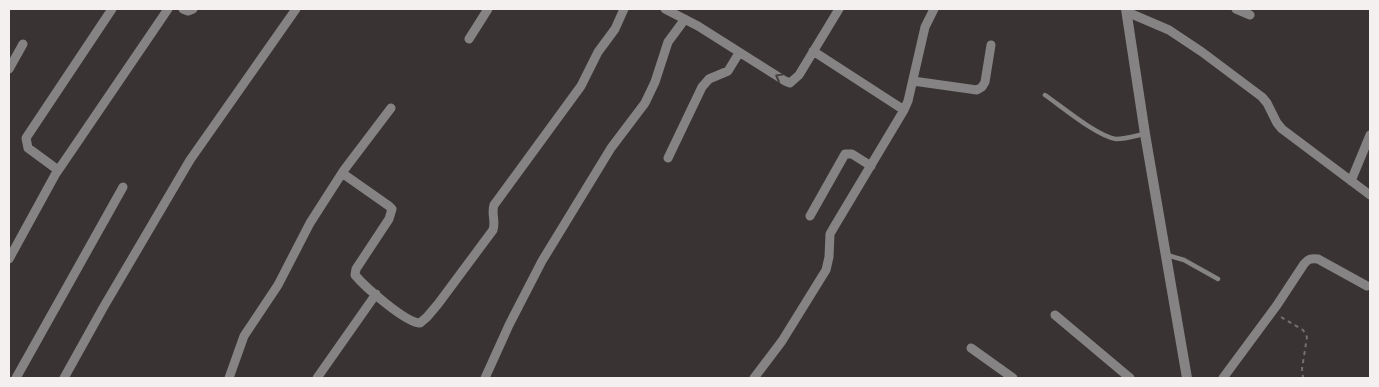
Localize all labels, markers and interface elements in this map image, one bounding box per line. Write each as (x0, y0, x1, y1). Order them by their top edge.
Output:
one-way arrow (776, 74, 785, 84)

